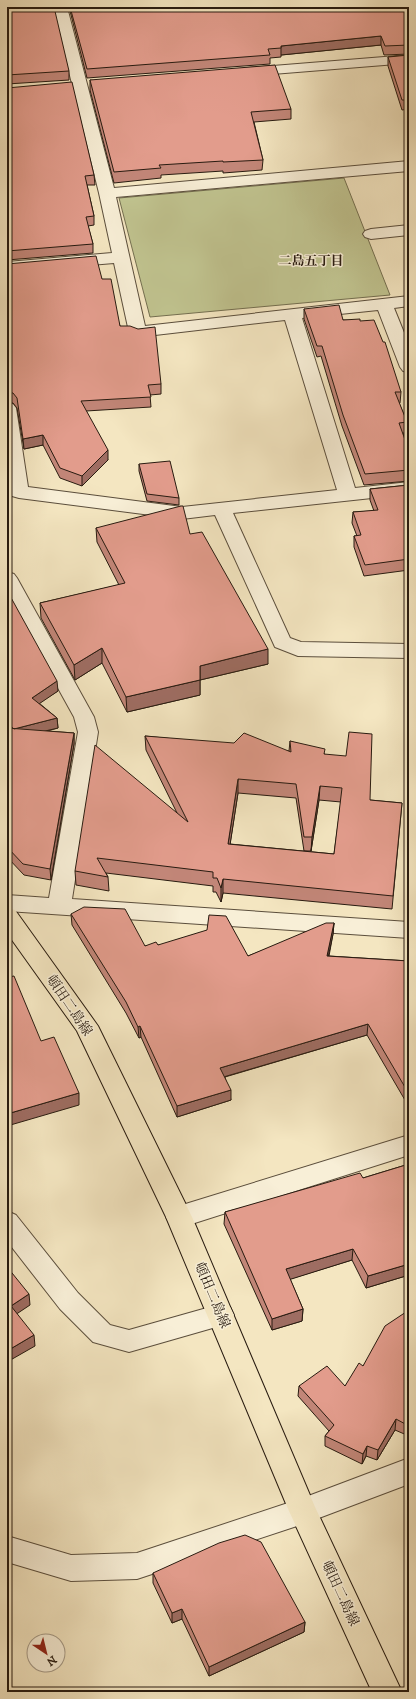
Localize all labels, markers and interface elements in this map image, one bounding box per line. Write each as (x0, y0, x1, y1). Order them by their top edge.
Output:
district label: 二島五丁目 (278, 253, 344, 269)
street label: 頓田二島線 (42, 972, 96, 1040)
street label: 頓田二島線 (190, 1260, 234, 1331)
street label: 頓田二島線 (317, 1558, 363, 1629)
north arrow (26, 1633, 66, 1673)
text: N (43, 1652, 59, 1669)

